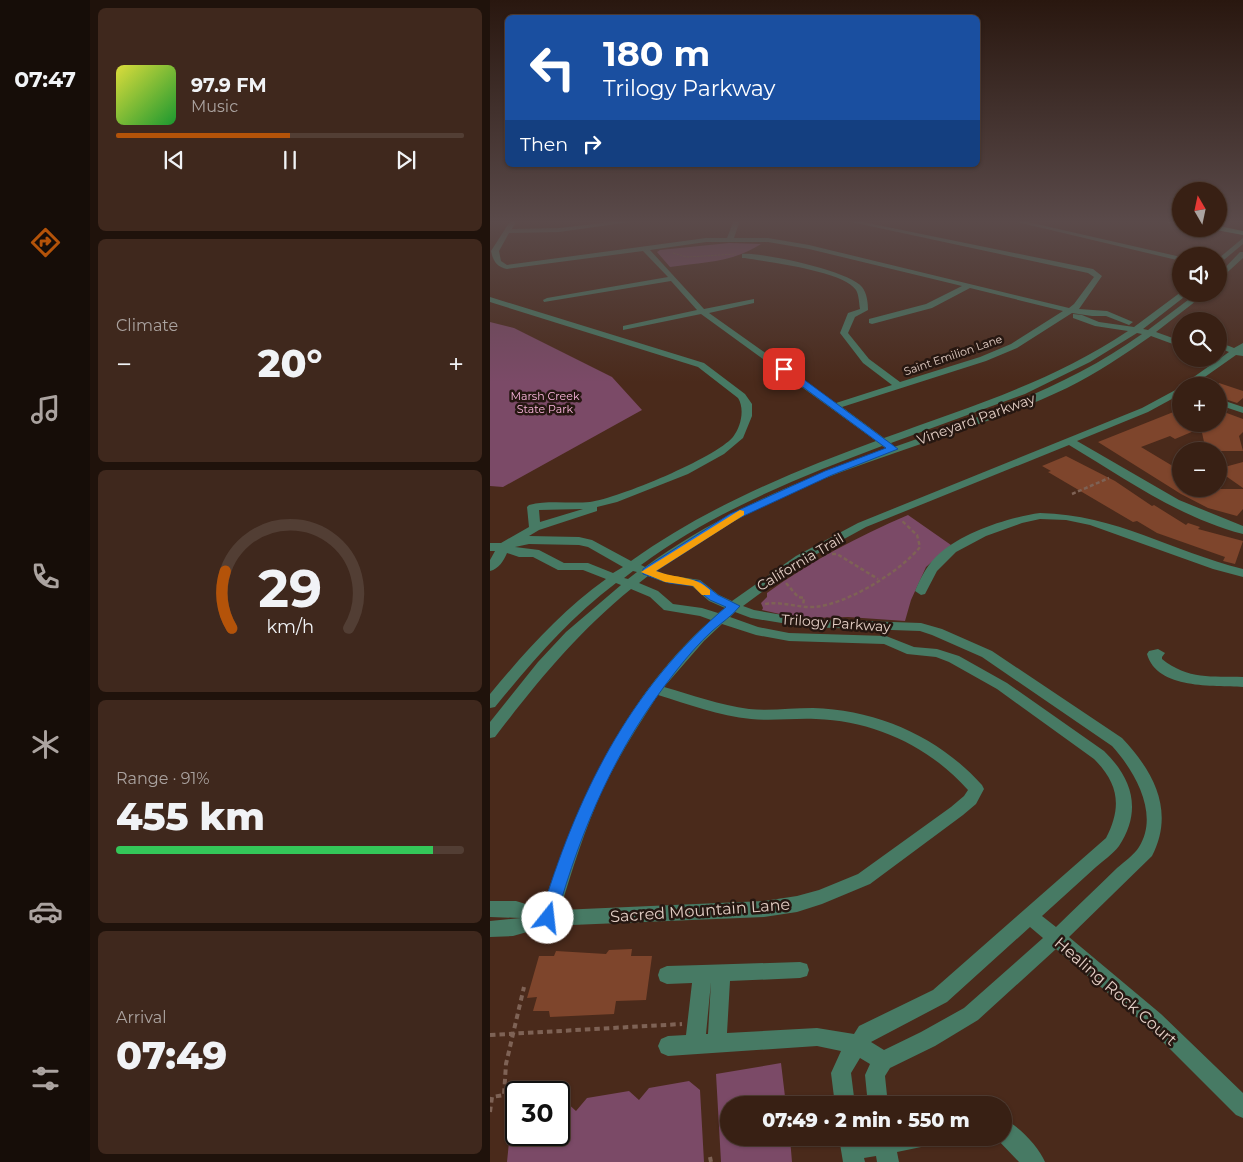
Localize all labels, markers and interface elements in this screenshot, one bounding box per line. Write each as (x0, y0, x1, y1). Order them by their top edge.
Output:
text: 180 m (603, 32, 710, 75)
icon: left (520, 35, 585, 100)
text: 07:47 (14, 66, 76, 93)
text: 97.9 FM (191, 74, 267, 97)
text: Trilogy Parkway (603, 75, 775, 102)
text: Music (191, 97, 238, 116)
icon: right (578, 130, 606, 158)
text: Then (520, 133, 568, 156)
icon: previous (160, 146, 188, 174)
icon: pause (276, 146, 304, 174)
icon: next (392, 146, 420, 174)
north arrow (1172, 182, 1228, 238)
map controls (1172, 182, 1227, 497)
icon: directions (28, 225, 63, 260)
button: sound (1172, 247, 1227, 302)
button: search (1172, 312, 1227, 367)
text: Climate (116, 316, 178, 335)
street label: Saint Emilion Lane (902, 331, 1004, 378)
text: 20° (258, 340, 322, 387)
text: − (116, 347, 132, 381)
text: + (448, 347, 464, 381)
pin (763, 348, 805, 390)
icon: arrive (770, 355, 798, 383)
button: + (1172, 377, 1227, 432)
park label: Marsh Creek State Park (510, 389, 580, 416)
street label: Vineyard Parkway (914, 389, 1038, 449)
icon: music (28, 392, 63, 427)
button: − (1172, 442, 1227, 497)
street label: California Trail (753, 529, 847, 595)
text: 29 (258, 557, 322, 620)
icon: phone (28, 559, 63, 594)
street label: Trilogy Parkway (781, 610, 892, 636)
text: km/h (266, 616, 314, 637)
icon: climate (28, 727, 63, 762)
text: Range · 91% (116, 769, 210, 788)
text: 455 km (116, 793, 265, 840)
position arrow (521, 891, 573, 943)
icon: car (28, 894, 63, 929)
street label: Sacred Mountain Lane (609, 895, 791, 926)
street label: Healing Rock Court (1051, 933, 1181, 1050)
text: Arrival (116, 1008, 166, 1027)
text: 07:49 (116, 1032, 227, 1079)
icon: filters (28, 1061, 63, 1096)
speed limit sign: 30 (505, 1081, 570, 1146)
text: 07:49 · 2 min · 550 m (762, 1109, 970, 1132)

